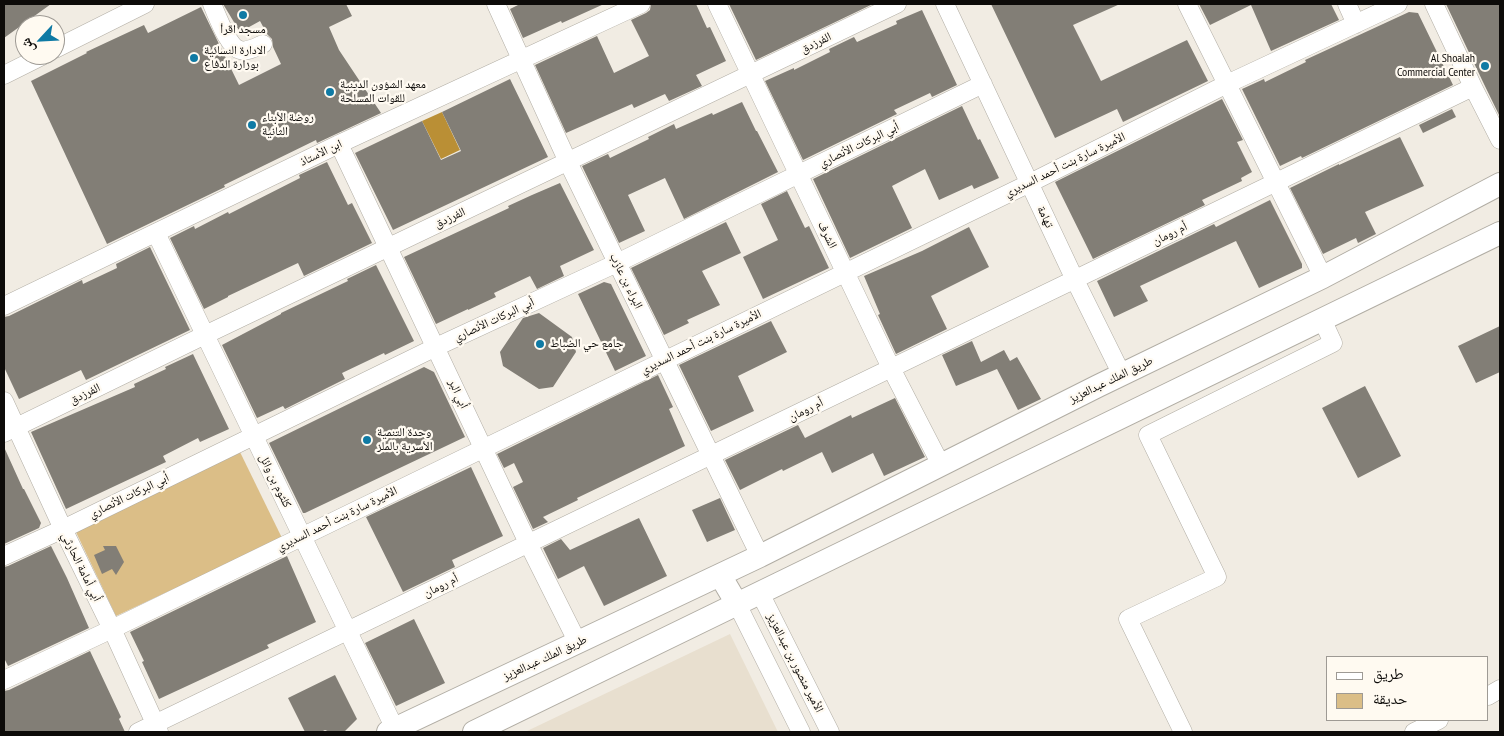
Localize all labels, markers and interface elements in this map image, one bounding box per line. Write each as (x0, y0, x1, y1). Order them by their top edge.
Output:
marker: مسجد اقرأ (237, 9, 249, 21)
north arrow (15, 15, 65, 65)
place label: مسجد اقرأ (220, 23, 266, 37)
street label: الفرزدق (798, 29, 834, 57)
text: ش (16, 35, 39, 56)
place label: الادارة النسائية بوزارة الدفاع (204, 44, 266, 72)
marker: الادارة النسائية بوزارة الدفاع (188, 52, 200, 64)
place label: Al Shoalah Commercial Center (1397, 52, 1475, 80)
marker: Al Shoalah Commercial Center (1479, 60, 1491, 72)
place label: معهد الشؤون الدينية للقوات المسلحة (340, 78, 426, 106)
marker: معهد الشؤون الدينية للقوات المسلحة (324, 86, 336, 98)
place label: روضة الأبناء الثانية (262, 111, 314, 139)
marker: روضة الأبناء الثانية (246, 119, 258, 131)
street label: أبي البركات الأنصاري (817, 119, 901, 171)
street label: الأميرة سارة بنت أحمد السديري (1002, 130, 1128, 200)
street label: ابن الأستاذ (298, 137, 344, 169)
street label: تهامة (1034, 204, 1056, 230)
street label: الفرزدق (432, 205, 468, 231)
street label: الشرف (814, 219, 840, 251)
street label: أم رومان (1150, 219, 1190, 249)
street label: البراء بن عازب (606, 251, 646, 311)
street label: أبي البركات الأنصاري (451, 295, 537, 345)
street label: الأميرة سارة بنت أحمد السديري (638, 307, 764, 377)
place label: جامع حي الضباط (550, 337, 623, 351)
marker: جامع حي الضباط (534, 338, 546, 350)
street label: طريق الملك عبدالعزيز (1067, 354, 1155, 406)
street label: أبي البر (445, 377, 471, 411)
street label: الفرزدق (67, 380, 103, 408)
street label: أم رومان (786, 395, 826, 425)
place label: وحدة التنمية الأسرية بالملز (377, 426, 433, 454)
marker: وحدة التنمية الأسرية بالملز (361, 434, 373, 446)
street label: كلثوم بن وائل (256, 452, 294, 510)
street label: أبي البركات الأنصاري (87, 470, 171, 522)
street label: الأميرة سارة بنت أحمد السديري (274, 484, 400, 554)
street label: أبي أمامة الحارثي (58, 530, 104, 604)
street label: أم رومان (421, 571, 461, 601)
street label: الأمير منصور بن عبدالعزيز (764, 611, 826, 715)
street label: طريق الملك عبدالعزيز (501, 632, 589, 684)
legend (1326, 656, 1489, 721)
text: طريق (1373, 664, 1404, 683)
text: حديقة (1373, 689, 1407, 708)

